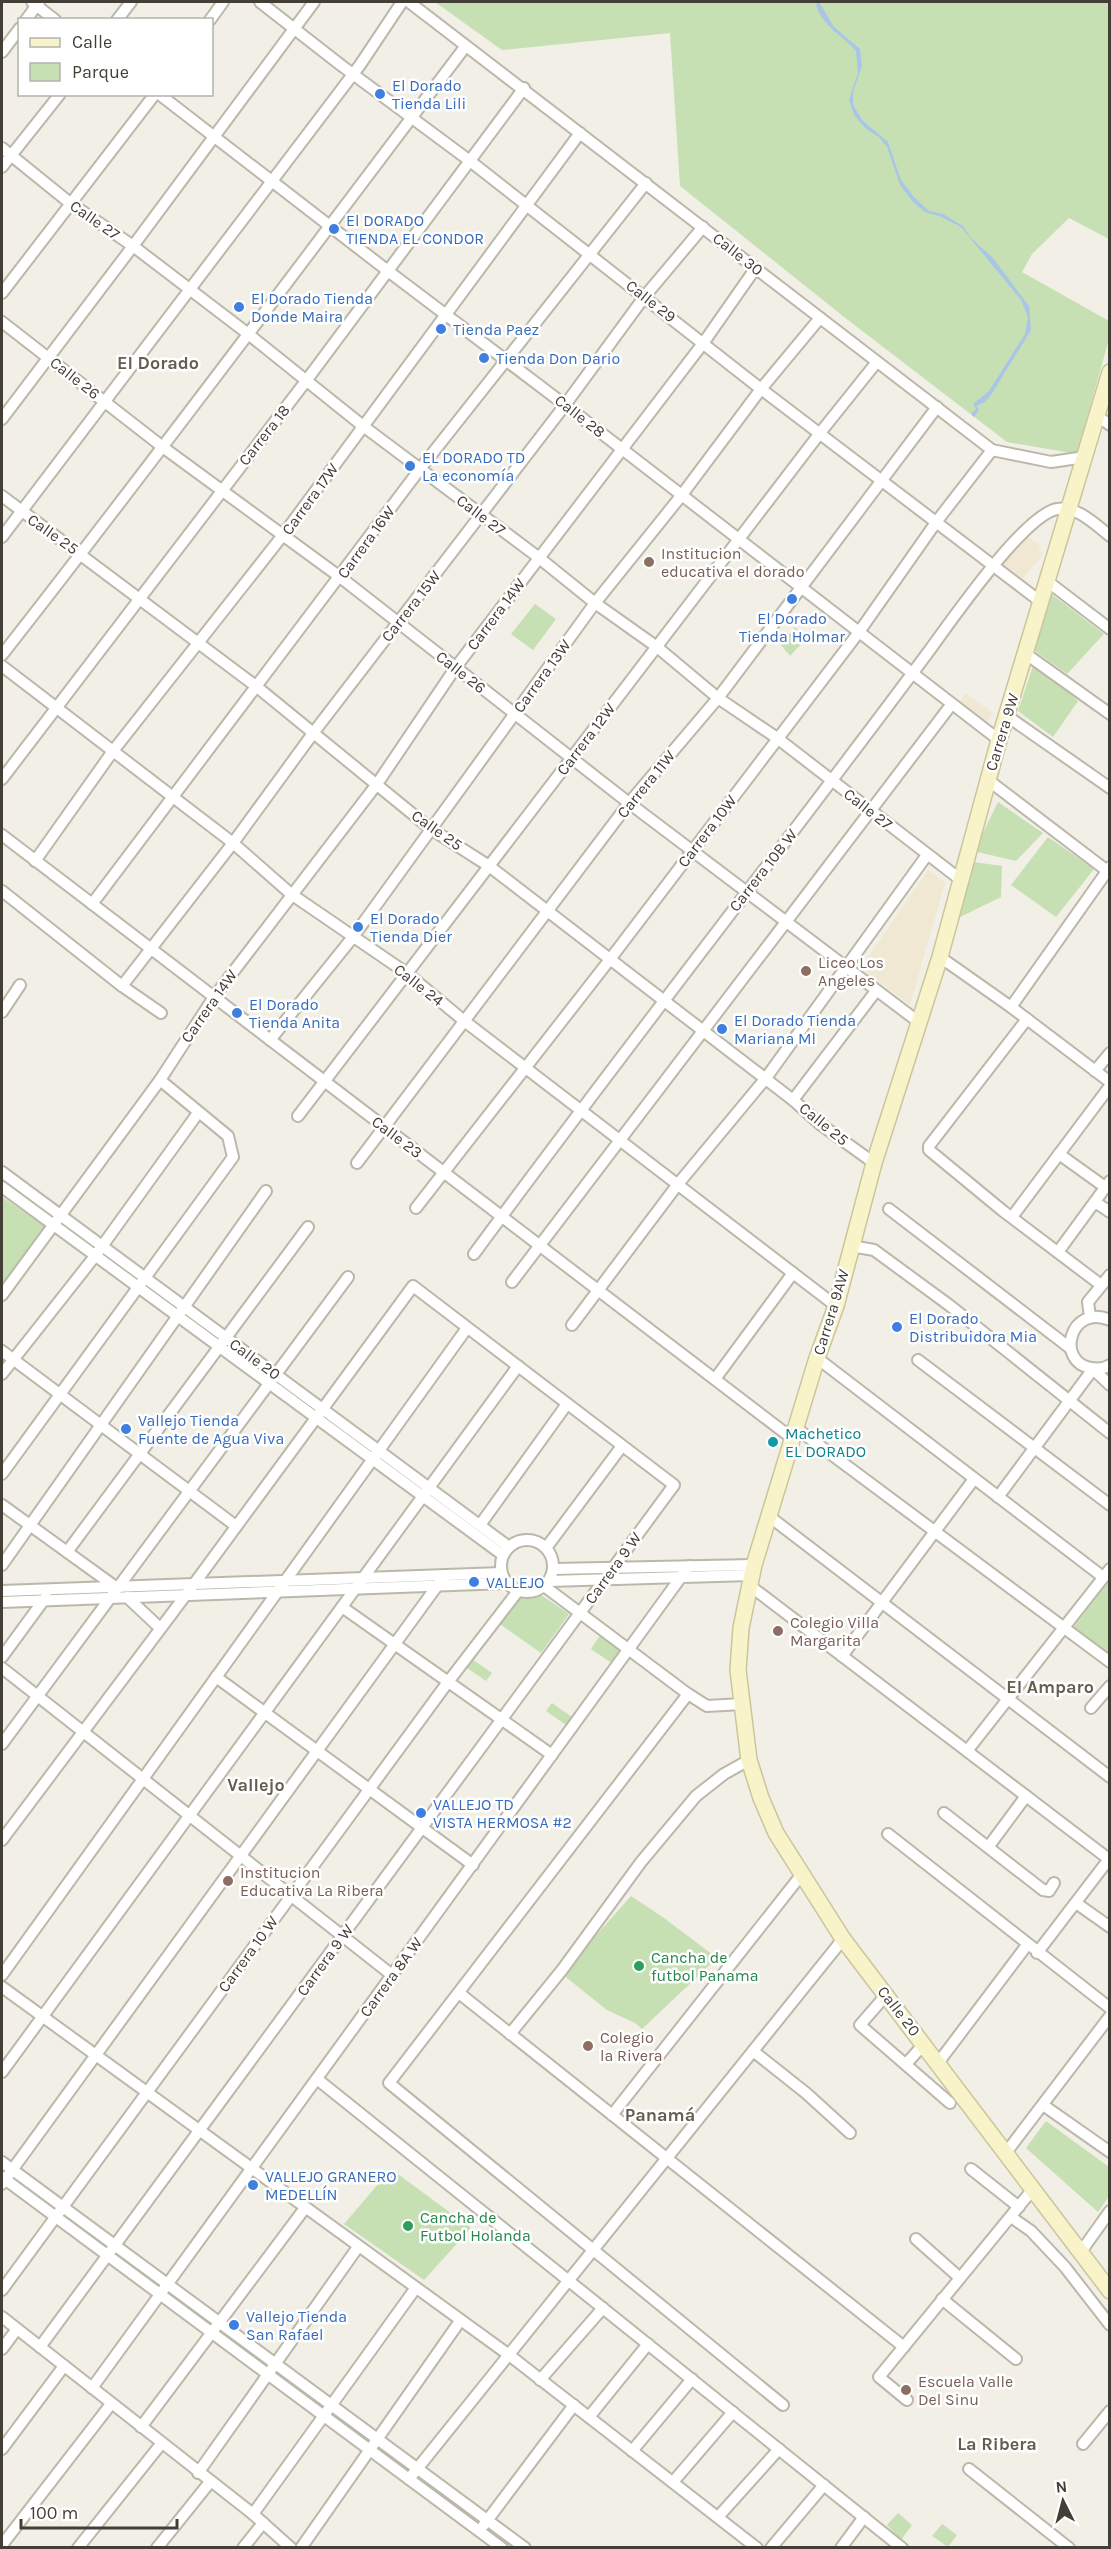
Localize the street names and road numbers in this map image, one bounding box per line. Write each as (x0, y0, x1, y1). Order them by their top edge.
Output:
street label: Calle 27 (66, 196, 124, 244)
street label: Calle 30 (709, 228, 767, 280)
street label: Calle 29 (622, 276, 680, 326)
street label: Calle 26 (46, 353, 104, 403)
street label: Calle 28 (551, 390, 609, 442)
street label: Carrera 18 (234, 401, 294, 469)
street label: Carrera 17W (278, 459, 343, 539)
street label: Calle 27 (453, 490, 510, 540)
street label: Carrera 16W (333, 501, 399, 582)
street label: Calle 25 (24, 510, 82, 558)
street label: Carrera 15W (377, 566, 445, 646)
street label: Carrera 14W (463, 574, 530, 654)
street label: Carrera 13W (509, 635, 575, 716)
street label: Calle 26 (432, 647, 490, 697)
street label: Carrera 9W (981, 690, 1023, 773)
street label: Carrera 12W (553, 699, 620, 779)
street label: Carrera 11W (613, 746, 680, 822)
street label: Calle 27 (840, 784, 896, 834)
street label: Carrera 10W (674, 790, 741, 871)
street label: Calle 25 (408, 806, 466, 854)
street label: Carrera 10B W (725, 824, 802, 915)
street label: Calle 24 (390, 960, 448, 1010)
street label: Carrera 14W (177, 965, 242, 1046)
street label: Calle 25 (796, 1098, 852, 1150)
street label: Calle 23 (368, 1112, 426, 1162)
street label: Carrera 9AW (809, 1266, 853, 1357)
street label: Calle 20 (226, 1334, 284, 1384)
street label: Carrera 9 W (581, 1528, 646, 1608)
street label: Carrera 10 W (214, 1912, 282, 1996)
street label: Carrera 9 W (293, 1920, 358, 2000)
street label: Carrera 8A W (356, 1933, 427, 2021)
street label: Calle 20 (874, 1982, 924, 2040)

